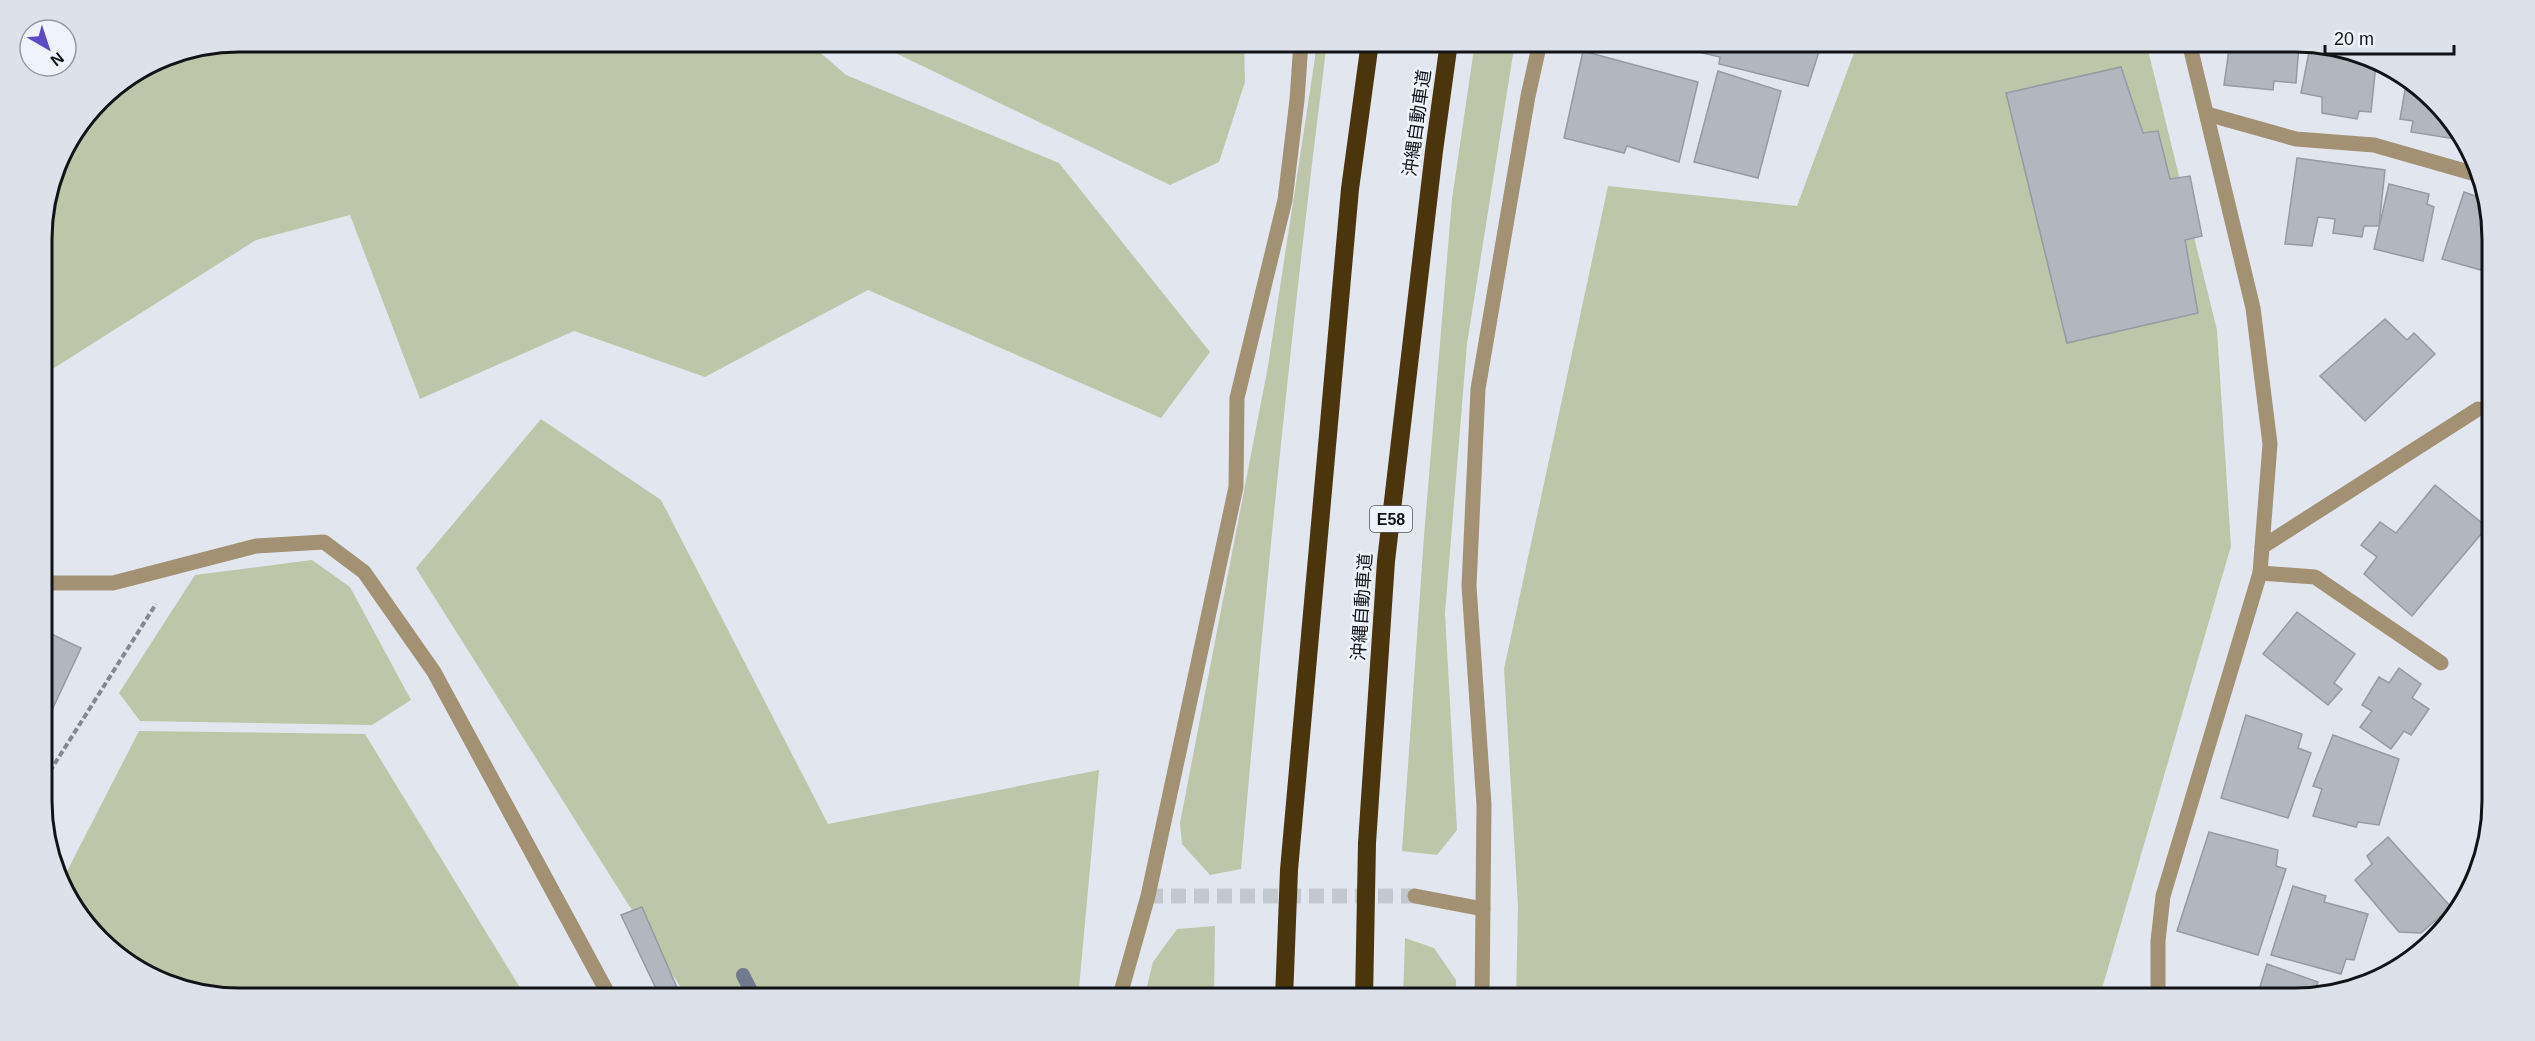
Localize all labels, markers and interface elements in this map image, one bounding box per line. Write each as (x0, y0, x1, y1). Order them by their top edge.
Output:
north arrow (18, 18, 78, 78)
scale bar (2325, 18, 2454, 56)
text: 20 m (2334, 29, 2374, 49)
text: N (47, 49, 67, 70)
street label: 沖縄自動車道 (1400, 68, 1434, 178)
road number: E58 (1370, 506, 1412, 532)
street label: 沖縄自動車道 (1348, 552, 1376, 662)

